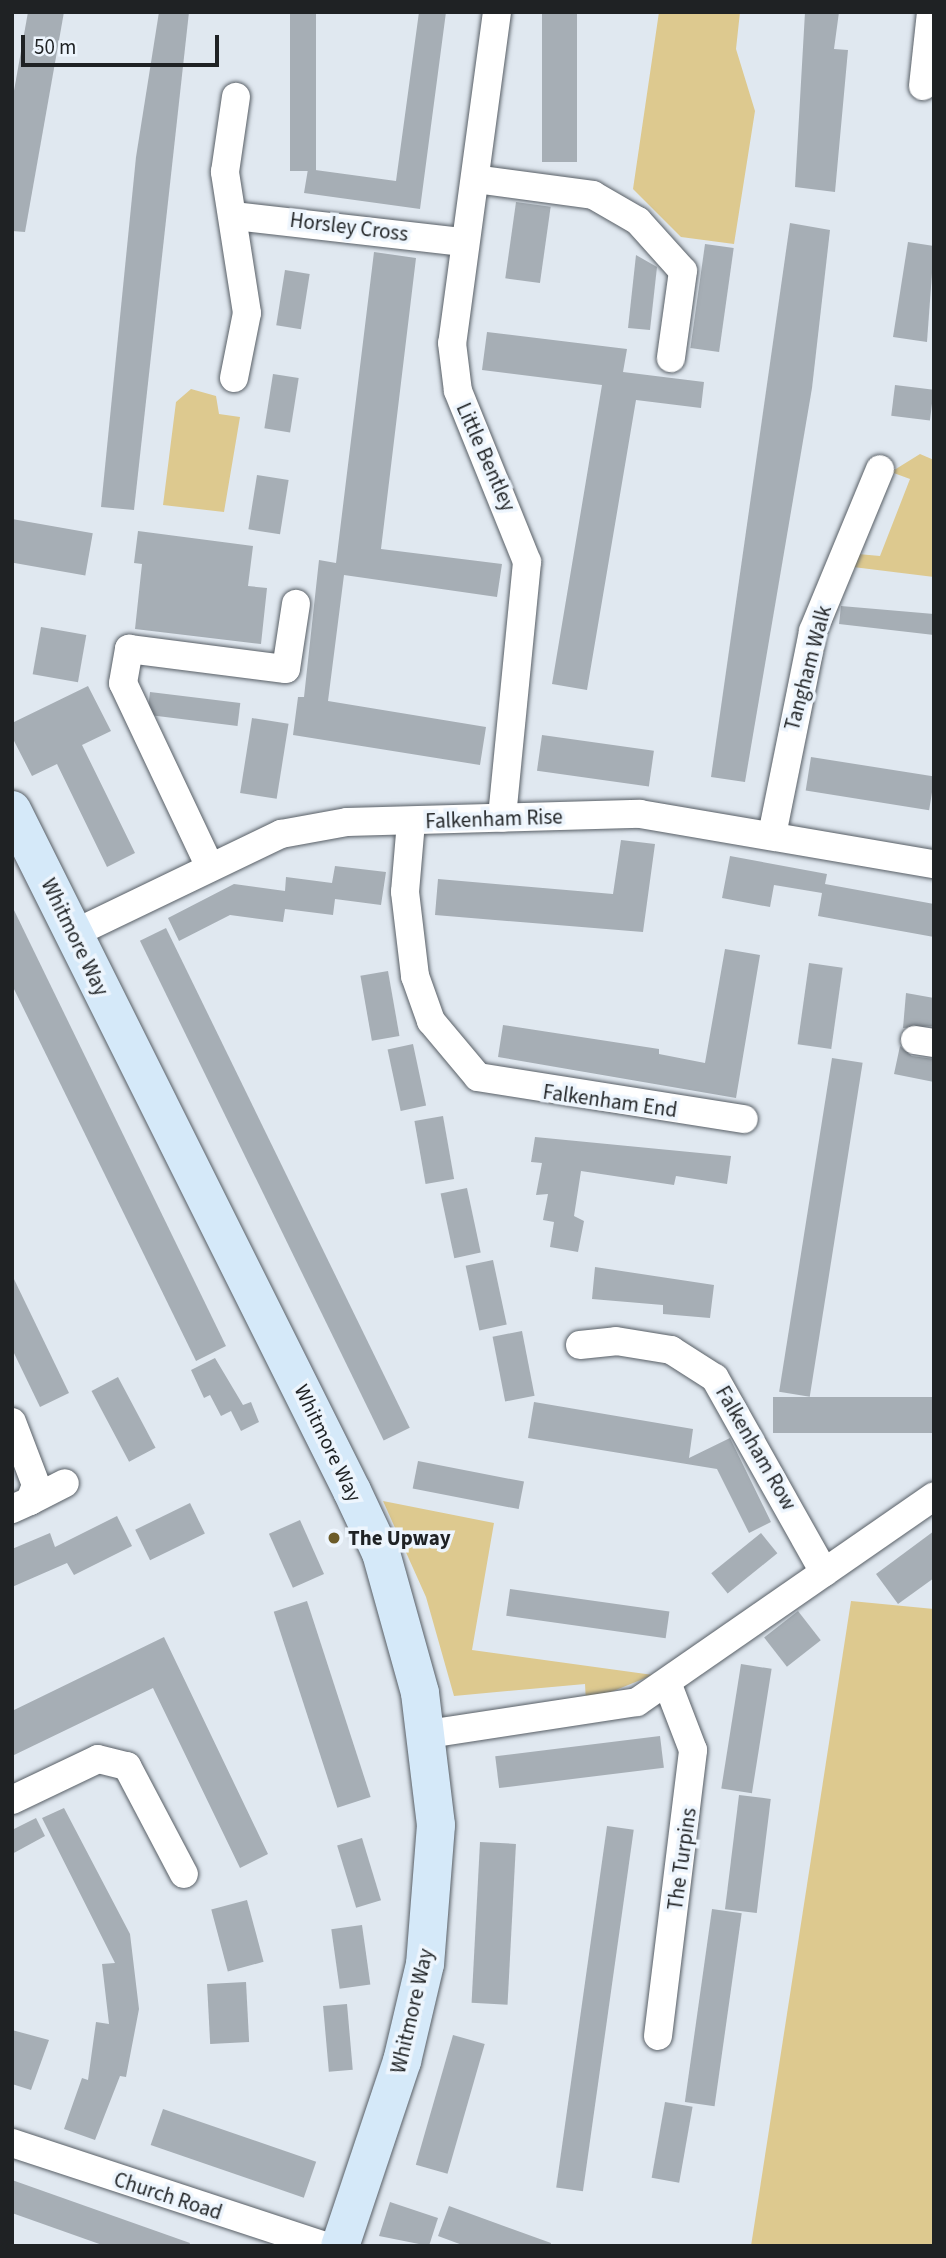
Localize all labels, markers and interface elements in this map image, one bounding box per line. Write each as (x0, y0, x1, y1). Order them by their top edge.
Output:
scale bar (24, 21, 222, 65)
text: 50 m (34, 32, 76, 62)
street label: Horsley Cross (288, 207, 410, 247)
street label: Little Bentley (451, 399, 521, 515)
street label: Tangham Walk (779, 603, 837, 733)
street label: Falkenham Rise (425, 804, 563, 834)
street label: Whitmore Way (36, 874, 114, 1000)
street label: Falkenham End (541, 1079, 679, 1123)
street label: Whitmore Way (289, 1380, 367, 1506)
street label: Falkenham Row (710, 1381, 802, 1515)
place label: The Upway (348, 1525, 451, 1551)
marker: The Upway (326, 1530, 342, 1546)
street label: The Turpins (662, 1806, 702, 1912)
street label: Whitmore Way (385, 1946, 439, 2076)
street label: Church Road (111, 2167, 225, 2225)

